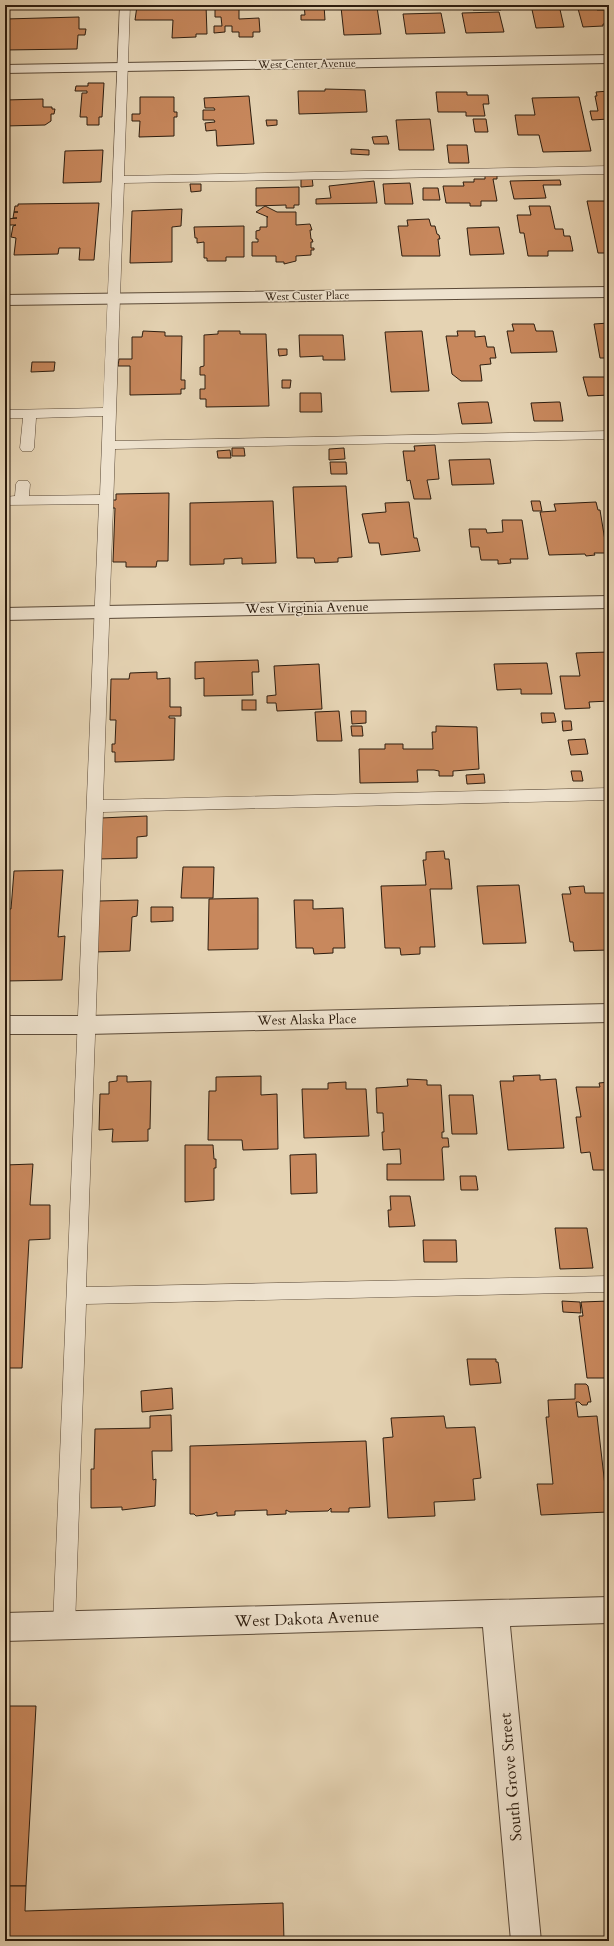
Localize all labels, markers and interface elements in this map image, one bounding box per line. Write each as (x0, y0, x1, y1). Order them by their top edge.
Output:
street label: West Center Avenue (257, 56, 356, 72)
street label: West Custer Place (263, 288, 350, 304)
street label: West Virginia Avenue (244, 598, 369, 618)
street label: West Alaska Place (256, 1010, 357, 1030)
street label: West Dakota Avenue (233, 1605, 380, 1633)
street label: South Grove Street (494, 1712, 528, 1842)

